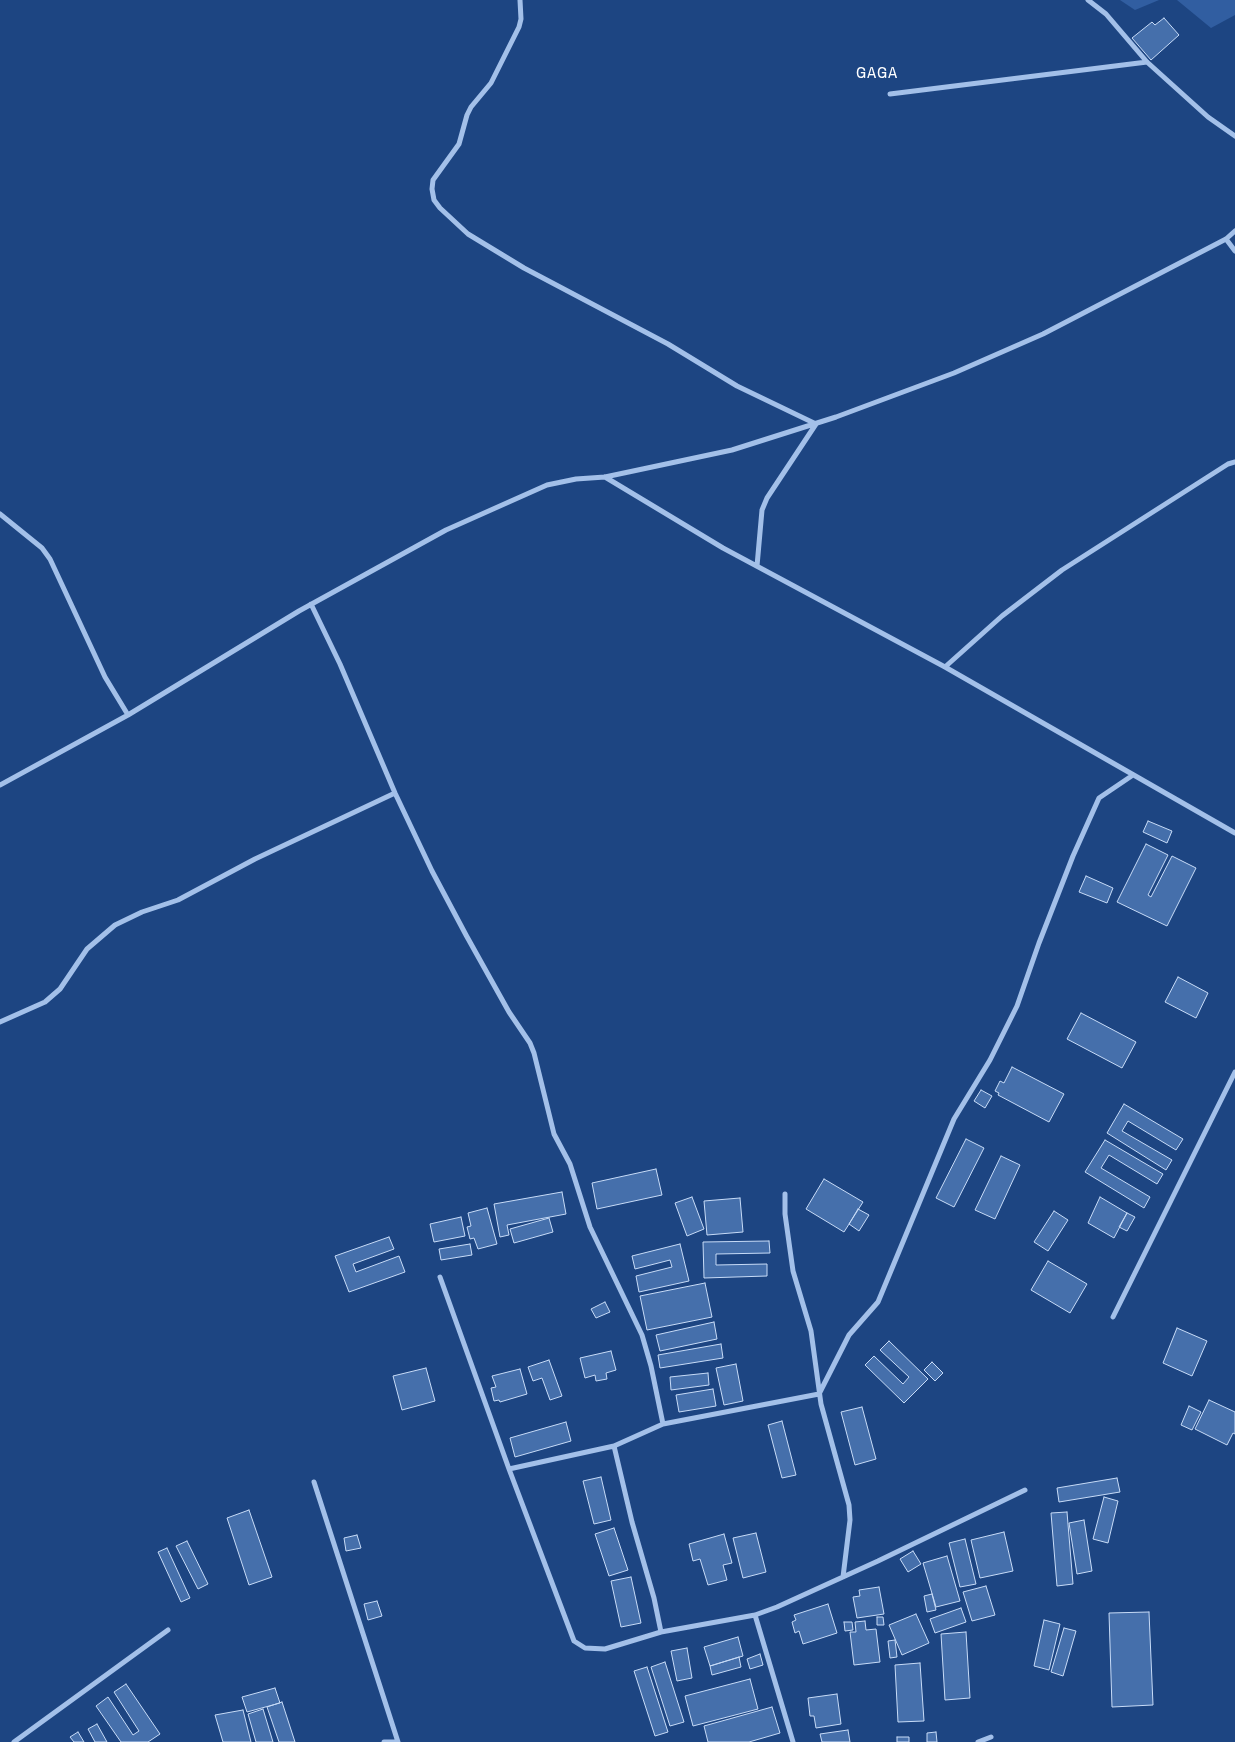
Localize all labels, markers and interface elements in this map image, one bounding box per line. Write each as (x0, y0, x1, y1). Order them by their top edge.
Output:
district label: GAGA (856, 64, 898, 84)

